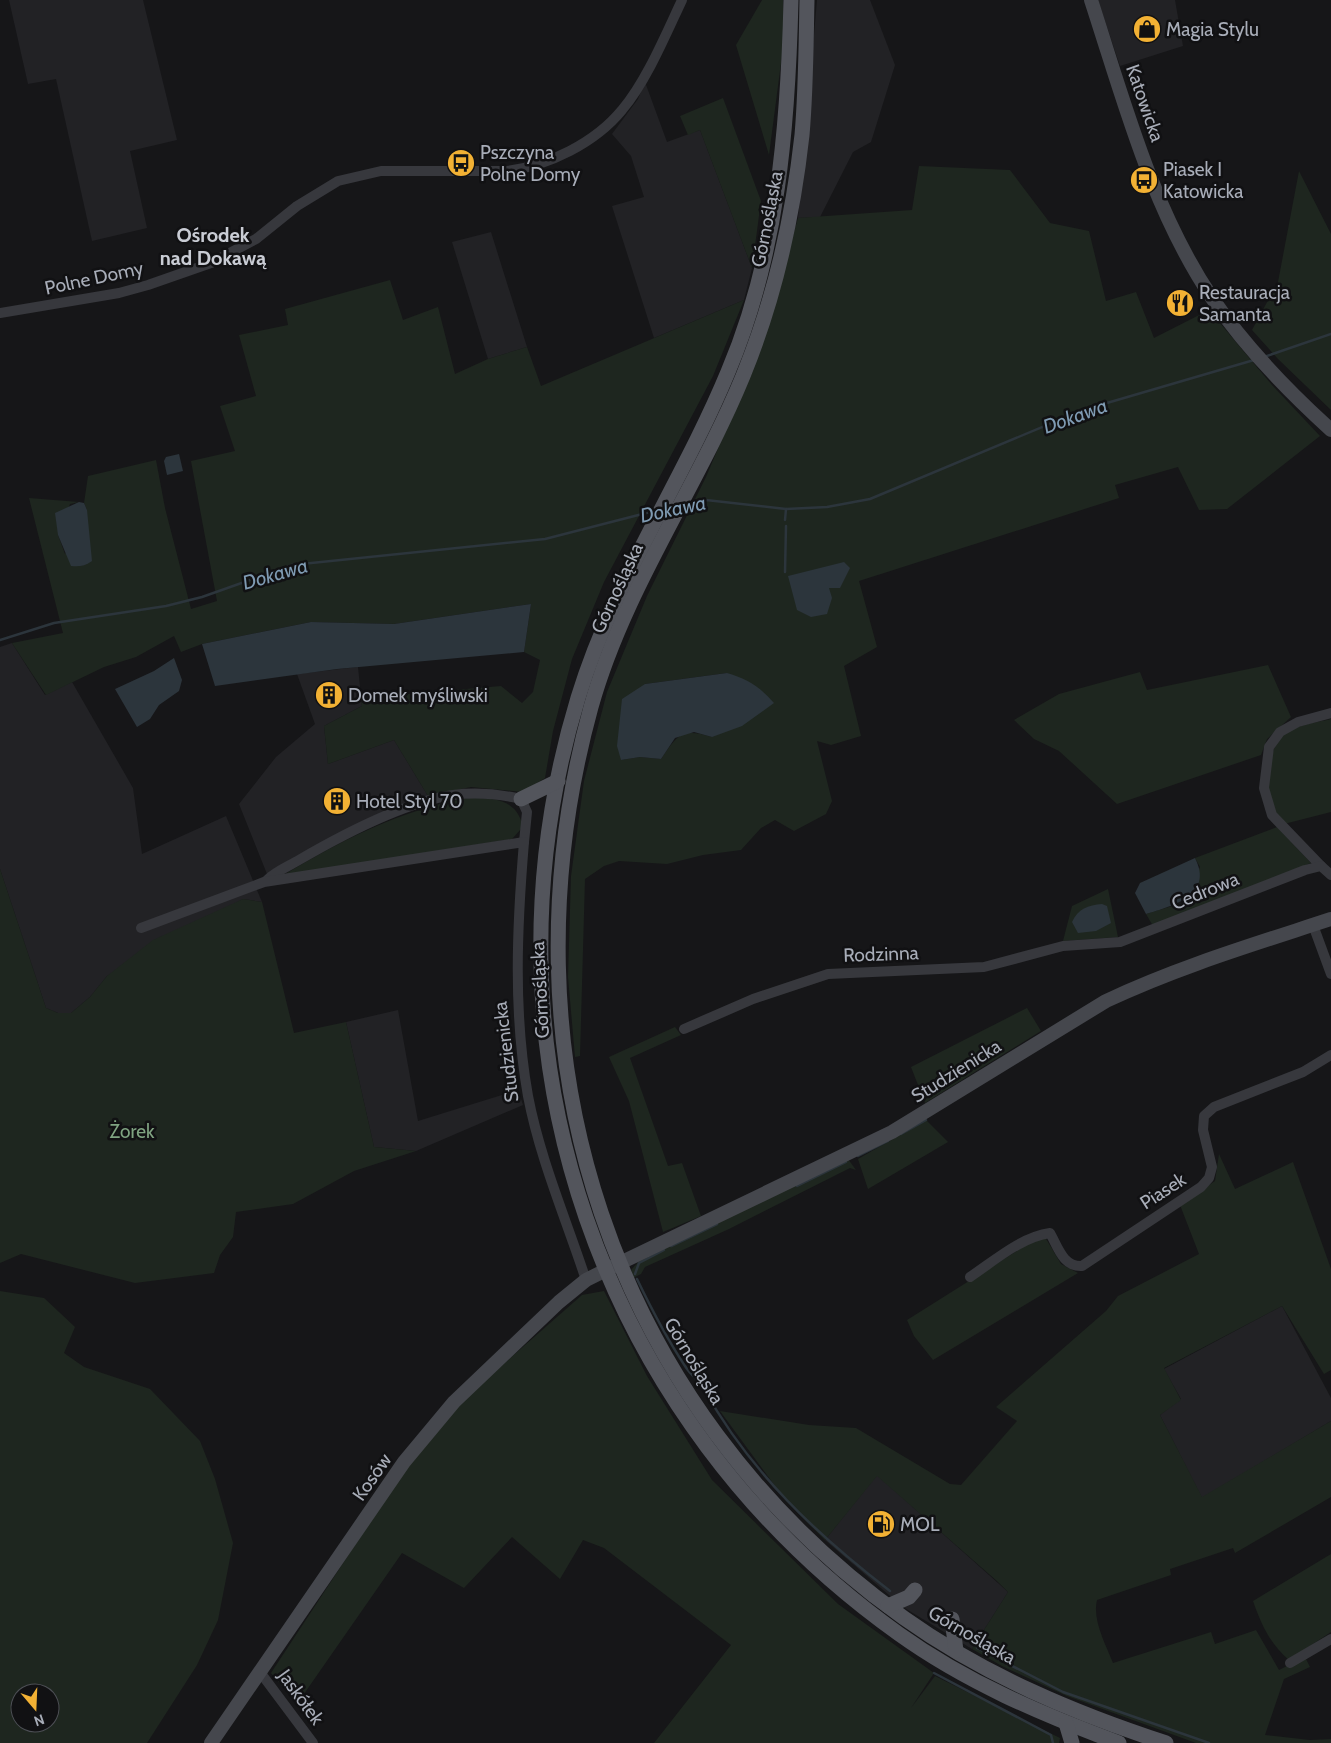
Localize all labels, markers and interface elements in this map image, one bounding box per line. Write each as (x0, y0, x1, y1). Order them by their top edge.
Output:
shop icon: Magia Stylu (1132, 14, 1162, 44)
place label: Magia Stylu (1166, 18, 1259, 41)
street label: Katowicka (1121, 61, 1169, 145)
place label: Pszczyna Polne Domy (480, 141, 581, 186)
bus stop icon: Pszczyna Polne Domy (446, 148, 476, 178)
place label: Piasek I Katowicka (1163, 158, 1243, 203)
bus stop icon: Piasek I Katowicka (1129, 165, 1159, 195)
street label: Górnośląska (746, 169, 788, 269)
district label: Ośrodek nad Dokawą (160, 223, 267, 270)
street label: Polne Domy (43, 256, 146, 300)
place label: Restauracja Samanta (1199, 281, 1290, 326)
restaurant icon: Restauracja Samanta (1165, 288, 1195, 318)
water label: Dokawa (1039, 393, 1111, 439)
water label: Dokawa (638, 490, 708, 528)
street label: Górnośląska (586, 539, 648, 637)
water label: Dokawa (240, 553, 310, 595)
building icon: Domek myśliwski (314, 680, 344, 710)
place label: Domek myśliwski (348, 684, 488, 707)
building icon: Hotel Styl 70 (322, 786, 352, 816)
place label: Hotel Styl 70 (356, 790, 463, 813)
street label: Cedrowa (1168, 867, 1242, 915)
street label: Górnośląska (526, 941, 554, 1039)
street label: Rodzinna (843, 941, 919, 967)
street label: Studzienicka (488, 1000, 524, 1104)
street label: Studzienicka (907, 1034, 1005, 1108)
park label: Żorek (110, 1120, 155, 1143)
street label: Piasek (1136, 1167, 1191, 1214)
street label: Górnośląska (659, 1313, 729, 1409)
street label: Kosów (348, 1449, 397, 1505)
fuel station icon: MOL (866, 1509, 896, 1539)
place label: MOL (900, 1513, 940, 1536)
street label: Górnośląska (924, 1601, 1020, 1669)
street label: Jaskółek (273, 1664, 329, 1730)
north arrow (10, 1683, 60, 1733)
text: N (32, 1710, 47, 1730)

